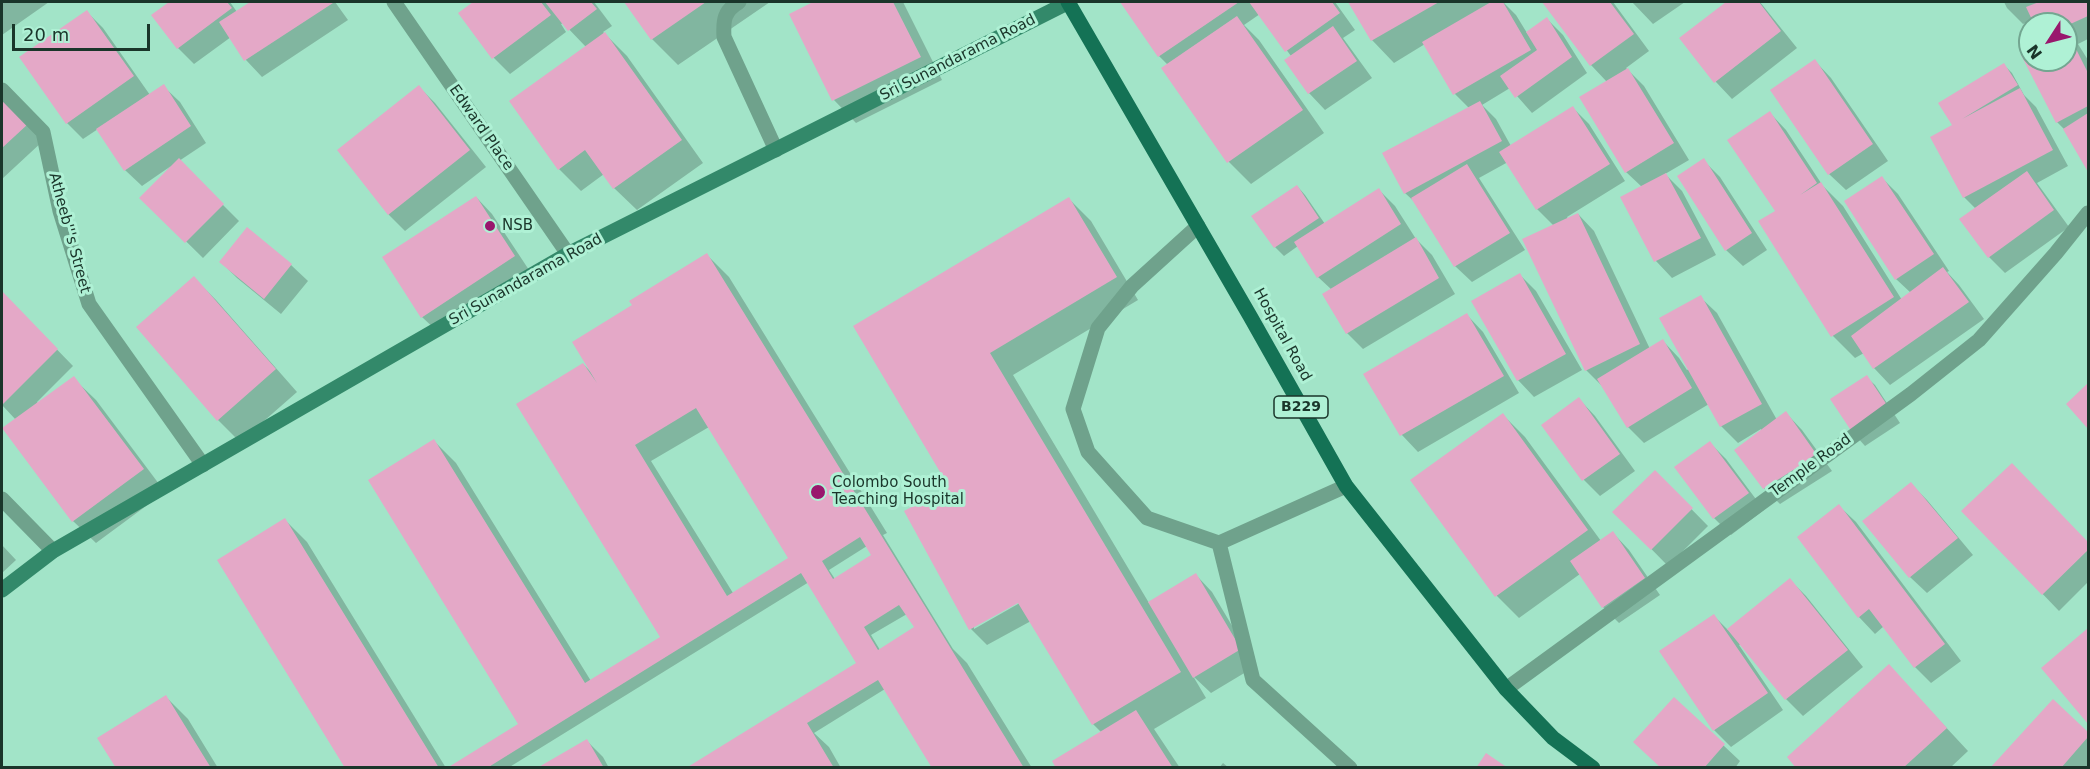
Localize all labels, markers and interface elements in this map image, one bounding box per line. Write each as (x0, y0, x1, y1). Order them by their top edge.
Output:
street label: Sri Sunandarama Road (877, 11, 1039, 105)
scale bar (15, 12, 153, 50)
north arrow (2018, 12, 2078, 72)
text: 20 m (23, 24, 69, 45)
text: N (2023, 41, 2046, 63)
street label: Edward Place (445, 82, 517, 174)
street label: Atheeb'''s Street (44, 171, 94, 295)
place label: NSB (502, 217, 533, 235)
marker: NSB (483, 219, 497, 233)
street label: Sri Sunandarama Road (446, 230, 606, 330)
street label: Hospital Road (1249, 285, 1315, 385)
road number: B229 (1274, 396, 1328, 418)
street label: Temple Road (1767, 431, 1855, 501)
place label: Colombo South Teaching Hospital (832, 474, 964, 509)
marker: Colombo South Teaching Hospital (809, 483, 827, 501)

